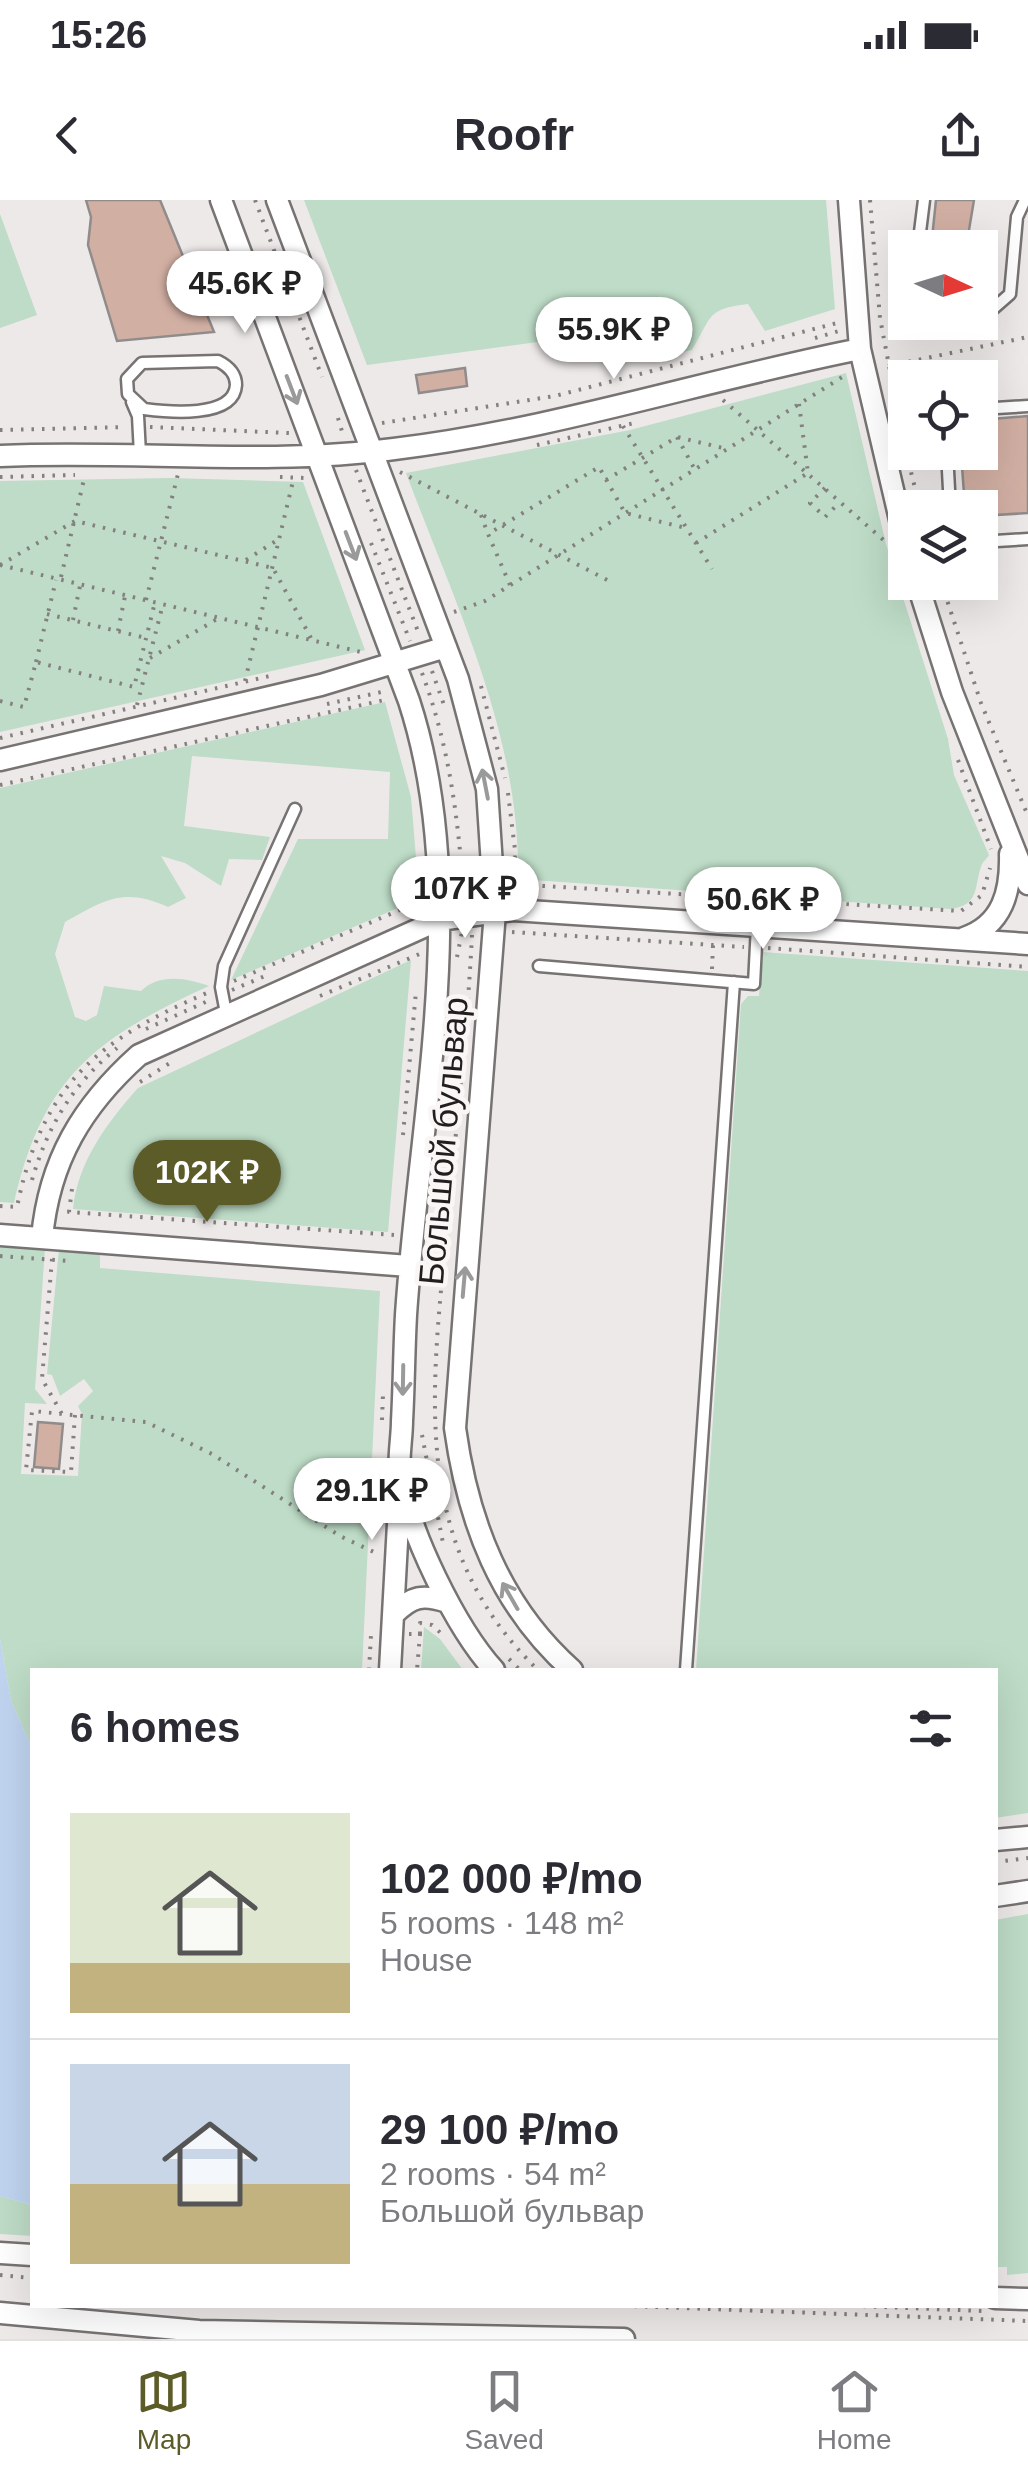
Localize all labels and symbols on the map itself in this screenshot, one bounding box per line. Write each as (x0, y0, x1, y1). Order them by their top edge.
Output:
north arrow (888, 230, 998, 340)
pin: 45.6K ₽ (153, 251, 337, 336)
pin: 55.9K ₽ (522, 297, 706, 382)
one-way arrow (284, 374, 302, 404)
one-way arrow (343, 530, 361, 561)
one-way arrow (475, 768, 494, 801)
pin: 107K ₽ (384, 856, 546, 941)
pin: 50.6K ₽ (671, 867, 855, 952)
street label: Большой бульвар (411, 995, 475, 1287)
pin: 102K ₽ (126, 1140, 288, 1225)
one-way arrow (455, 1266, 474, 1298)
one-way arrow (394, 1364, 412, 1396)
pin: 29.1K ₽ (280, 1458, 464, 1543)
one-way arrow (500, 1582, 520, 1611)

